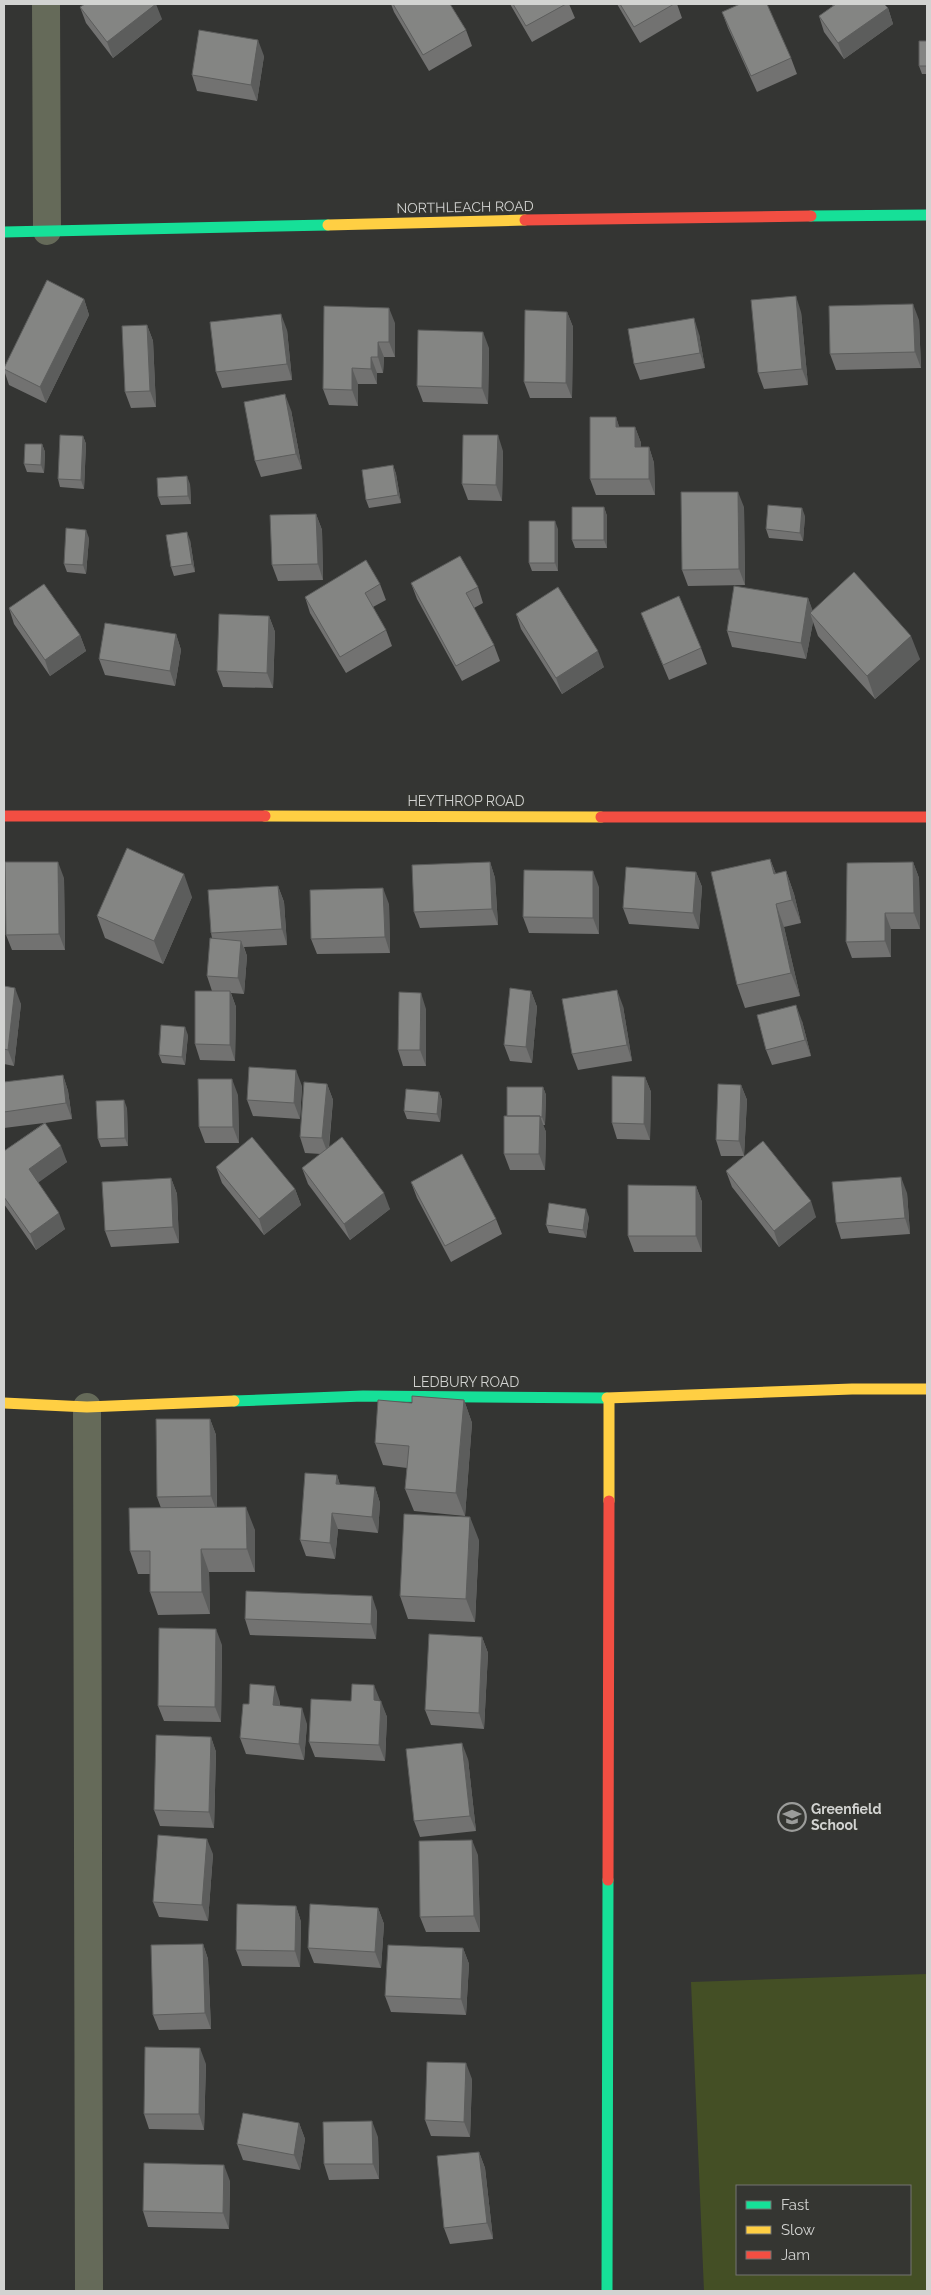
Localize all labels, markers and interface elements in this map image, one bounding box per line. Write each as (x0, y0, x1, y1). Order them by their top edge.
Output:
street label: NORTHLEACH ROAD (396, 198, 534, 216)
street label: HEYTHROP ROAD (407, 793, 525, 809)
street label: LEDBURY ROAD (413, 1374, 519, 1390)
place label: Greenfield School (811, 1801, 881, 1833)
school or university icon: Greenfield School (777, 1802, 807, 1832)
legend (736, 2185, 911, 2275)
text: Fast (781, 2196, 809, 2214)
text: Slow (781, 2221, 815, 2239)
text: Jam (781, 2246, 810, 2264)

